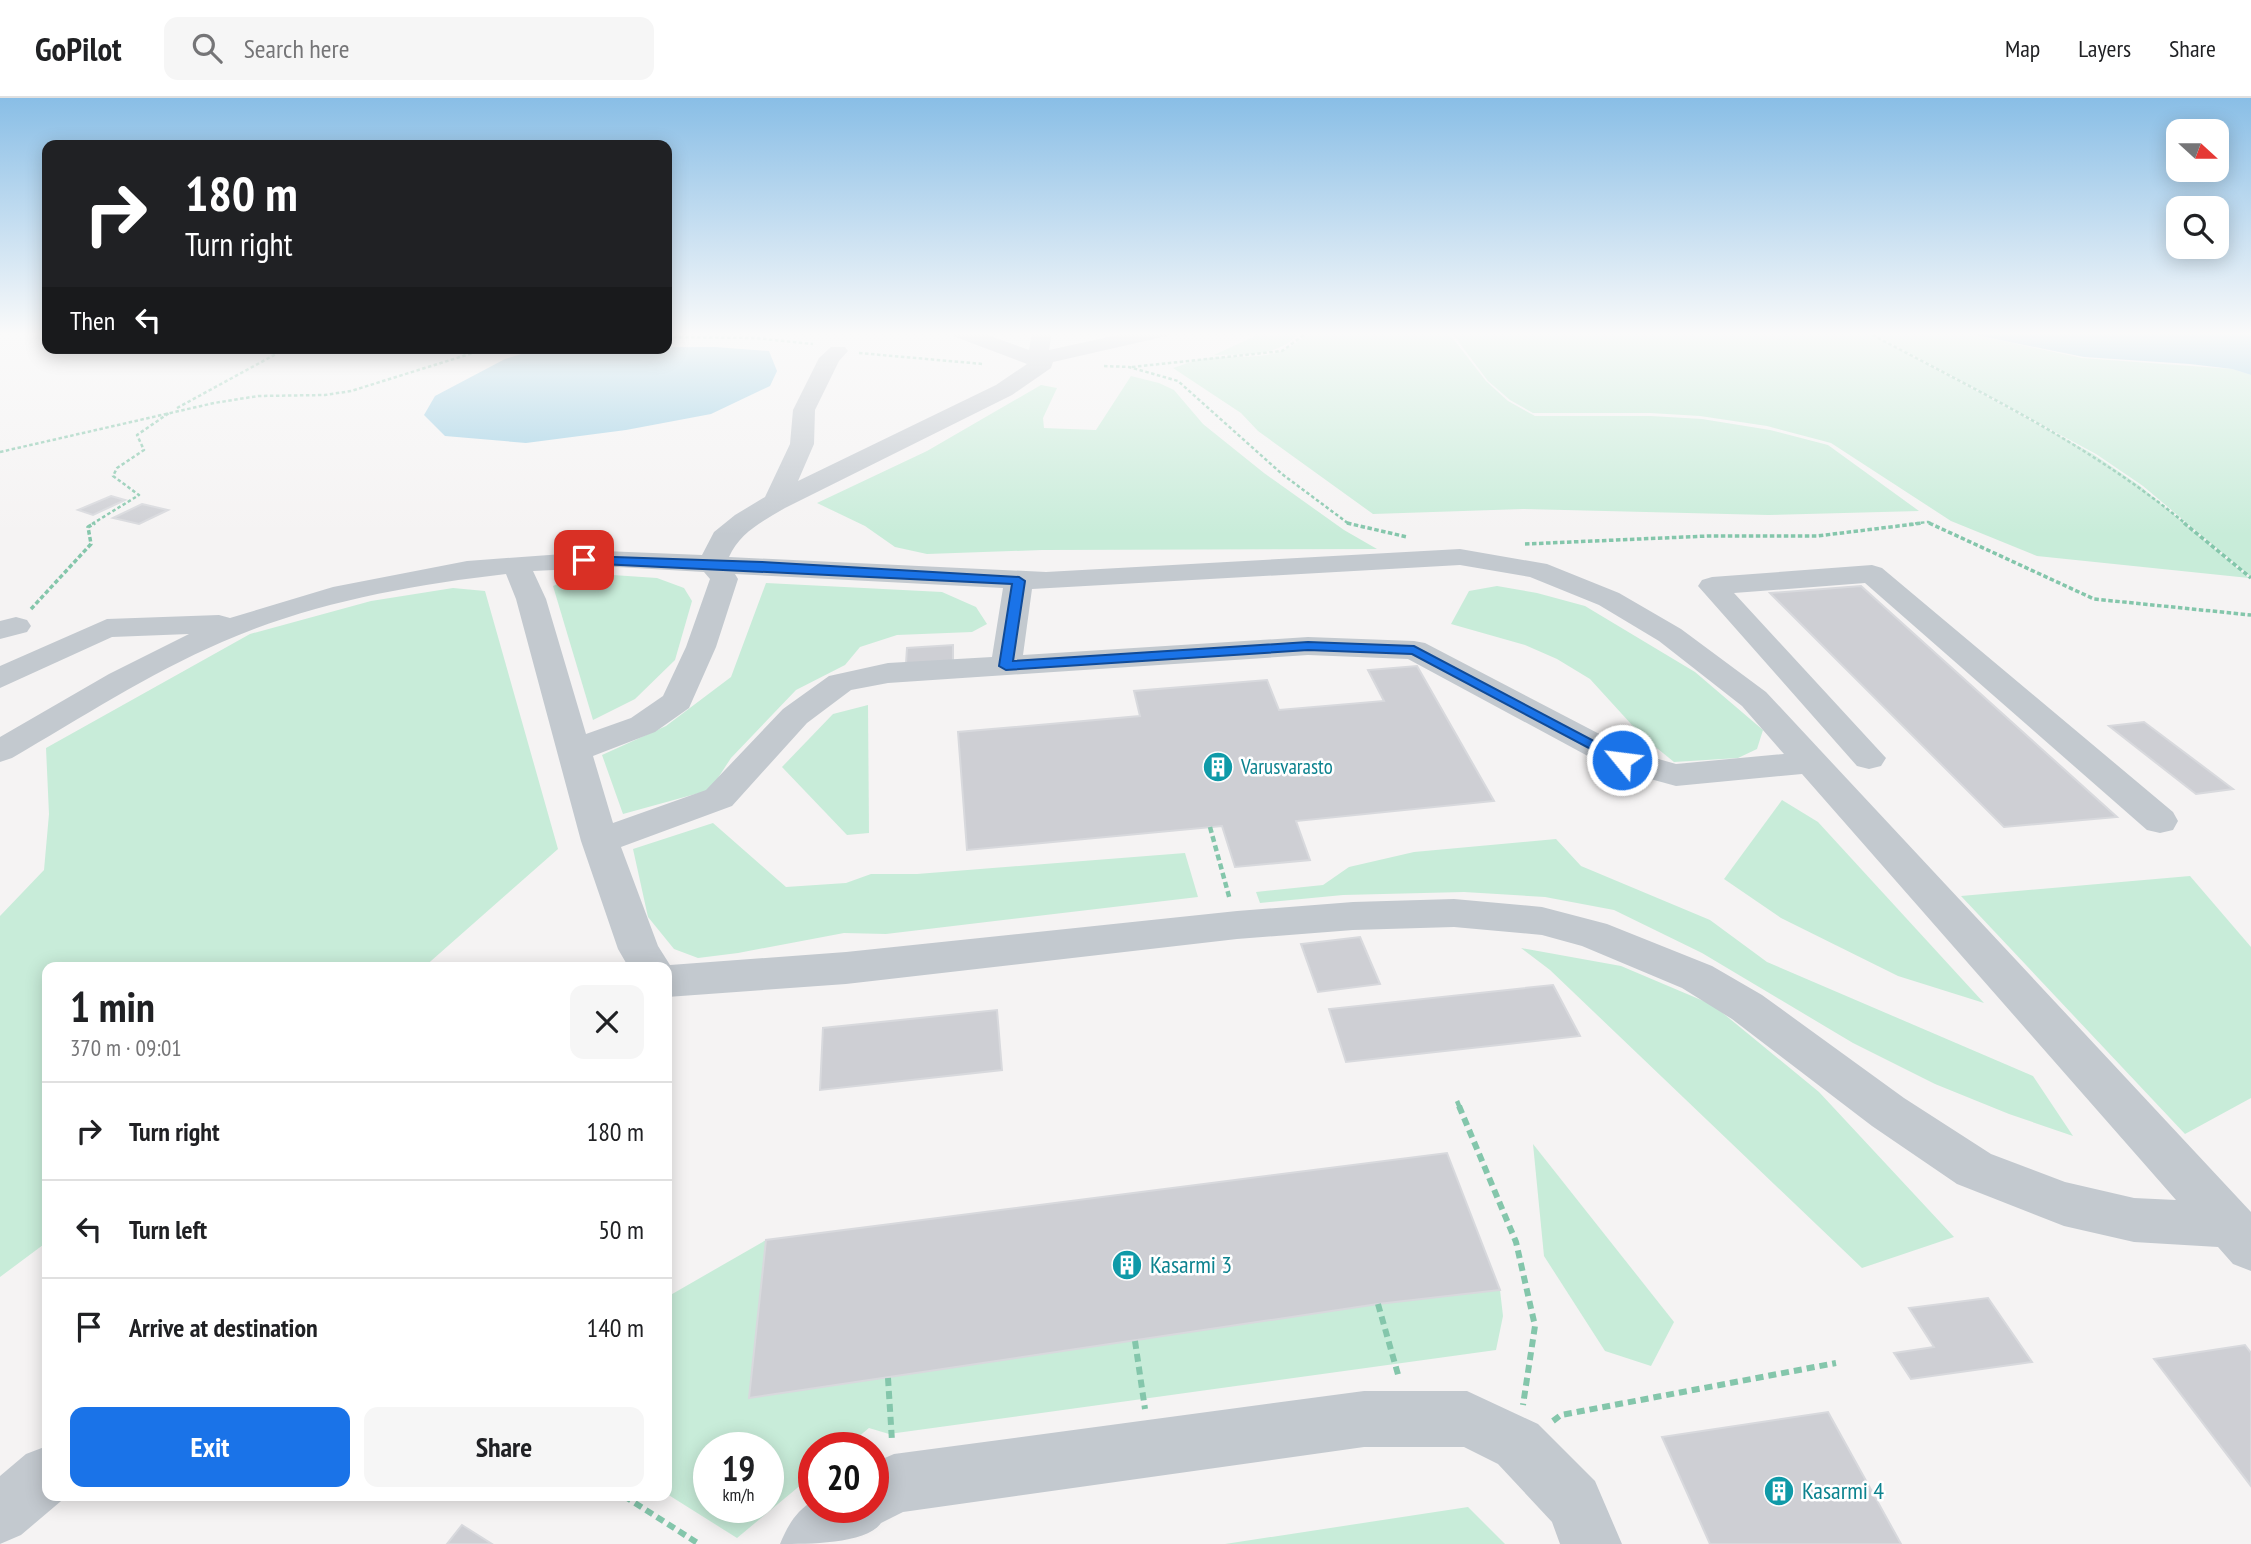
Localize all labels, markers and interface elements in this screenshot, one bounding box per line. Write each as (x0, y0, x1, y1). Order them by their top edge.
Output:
search box (164, 17, 654, 80)
text: GoPilot (35, 27, 122, 70)
icon: search (188, 29, 226, 67)
text: Search here (244, 32, 349, 65)
text: Map (2005, 33, 2040, 64)
text: Layers (2078, 33, 2131, 64)
text: Share (2169, 33, 2216, 64)
north arrow (2166, 119, 2230, 182)
map controls (2166, 119, 2229, 259)
text: 180 m (185, 161, 298, 225)
icon: right (70, 168, 161, 259)
button: search (2166, 196, 2229, 259)
text: Turn right (185, 223, 293, 265)
icon: left (129, 301, 167, 339)
text: Then (70, 304, 115, 337)
pin (554, 530, 614, 590)
icon: arrive (565, 541, 603, 579)
position arrow (1585, 723, 1659, 797)
building icon: Varusvarasto (1201, 750, 1235, 784)
place label: Varusvarasto (1240, 753, 1333, 780)
text: 1 min (70, 979, 155, 1034)
button: close (570, 985, 644, 1059)
text: 370 m · 09:01 (70, 1033, 182, 1062)
icon: right (70, 1112, 108, 1150)
text: Turn right (129, 1115, 220, 1148)
text: 180 m (586, 1115, 644, 1148)
icon: left (70, 1210, 108, 1248)
text: Turn left (129, 1213, 207, 1246)
text: 50 m (598, 1213, 644, 1246)
building icon: Kasarmi 3 (1110, 1248, 1144, 1282)
place label: Kasarmi 3 (1150, 1249, 1232, 1280)
icon: arrive (70, 1308, 108, 1346)
text: Arrive at destination (129, 1311, 318, 1344)
text: 140 m (586, 1311, 644, 1344)
button: Exit (70, 1407, 350, 1487)
button: Share (364, 1407, 644, 1487)
speed limit sign: 20 (798, 1432, 889, 1523)
text: 19 (722, 1445, 755, 1491)
building icon: Kasarmi 4 (1762, 1474, 1796, 1508)
place label: Kasarmi 4 (1802, 1475, 1884, 1506)
text: km/h (723, 1483, 754, 1506)

